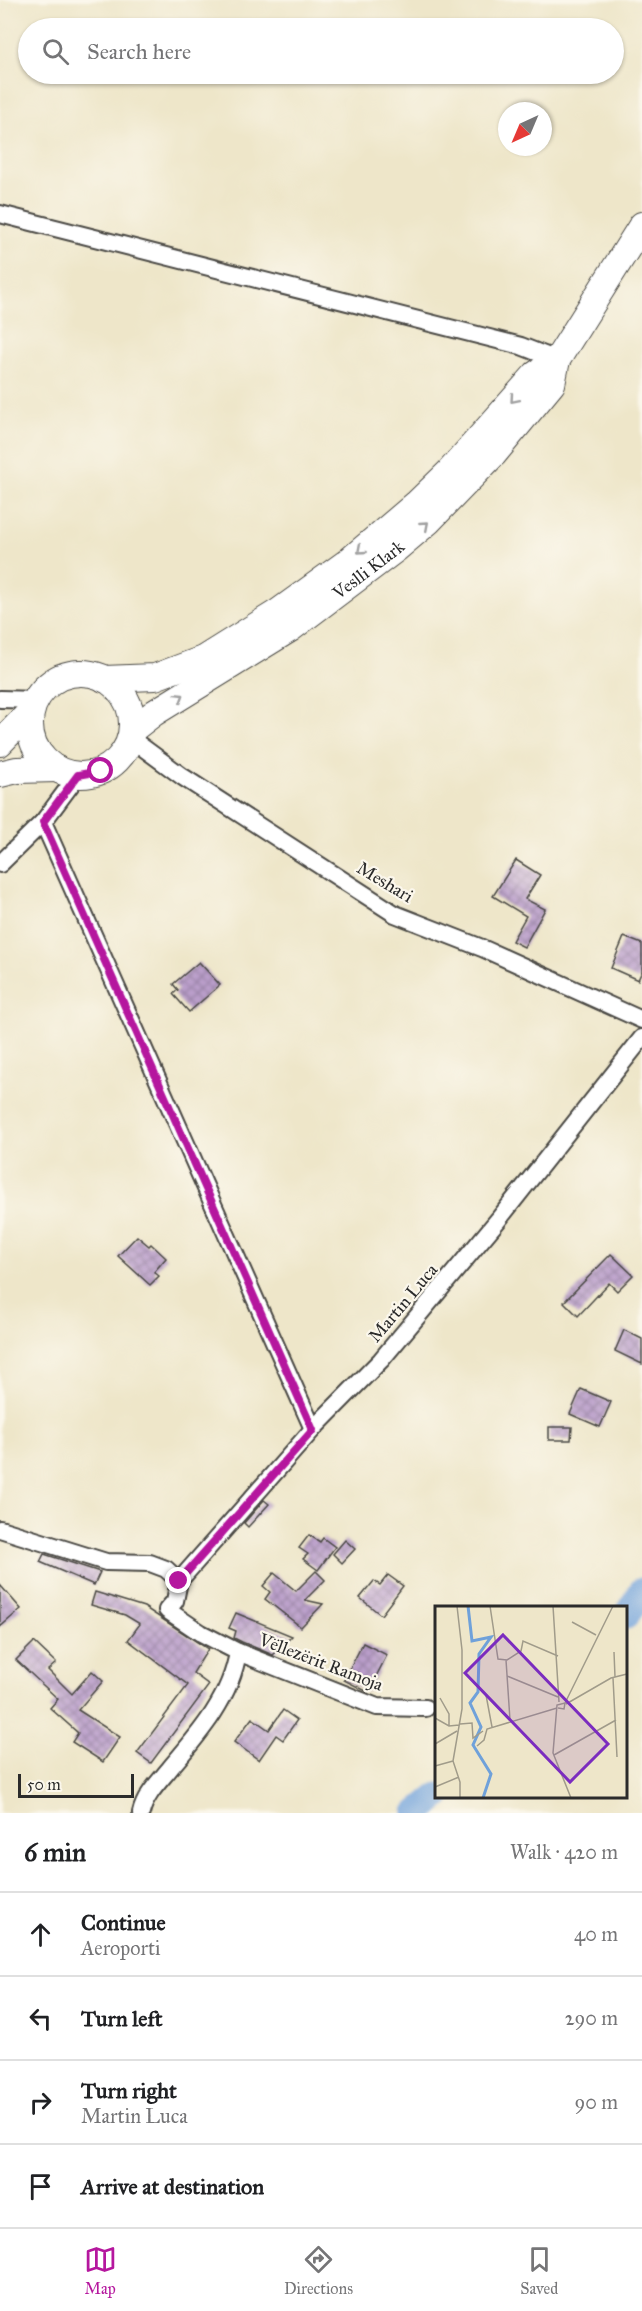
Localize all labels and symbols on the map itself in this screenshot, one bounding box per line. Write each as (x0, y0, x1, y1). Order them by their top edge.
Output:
north arrow (498, 102, 552, 156)
one-way arrow (510, 392, 521, 403)
one-way arrow (418, 521, 429, 532)
street label: Veslli Klark (327, 535, 409, 604)
one-way arrow (357, 543, 368, 554)
one-way arrow (174, 692, 184, 704)
route start (87, 757, 113, 783)
street label: Meshari (353, 857, 417, 907)
street label: Martin Luca (364, 1259, 443, 1347)
route end (165, 1567, 191, 1593)
inset map (435, 1606, 627, 1798)
street label: Vëllezërit Ramoja (255, 1628, 386, 1696)
scale bar (18, 1771, 134, 1798)

